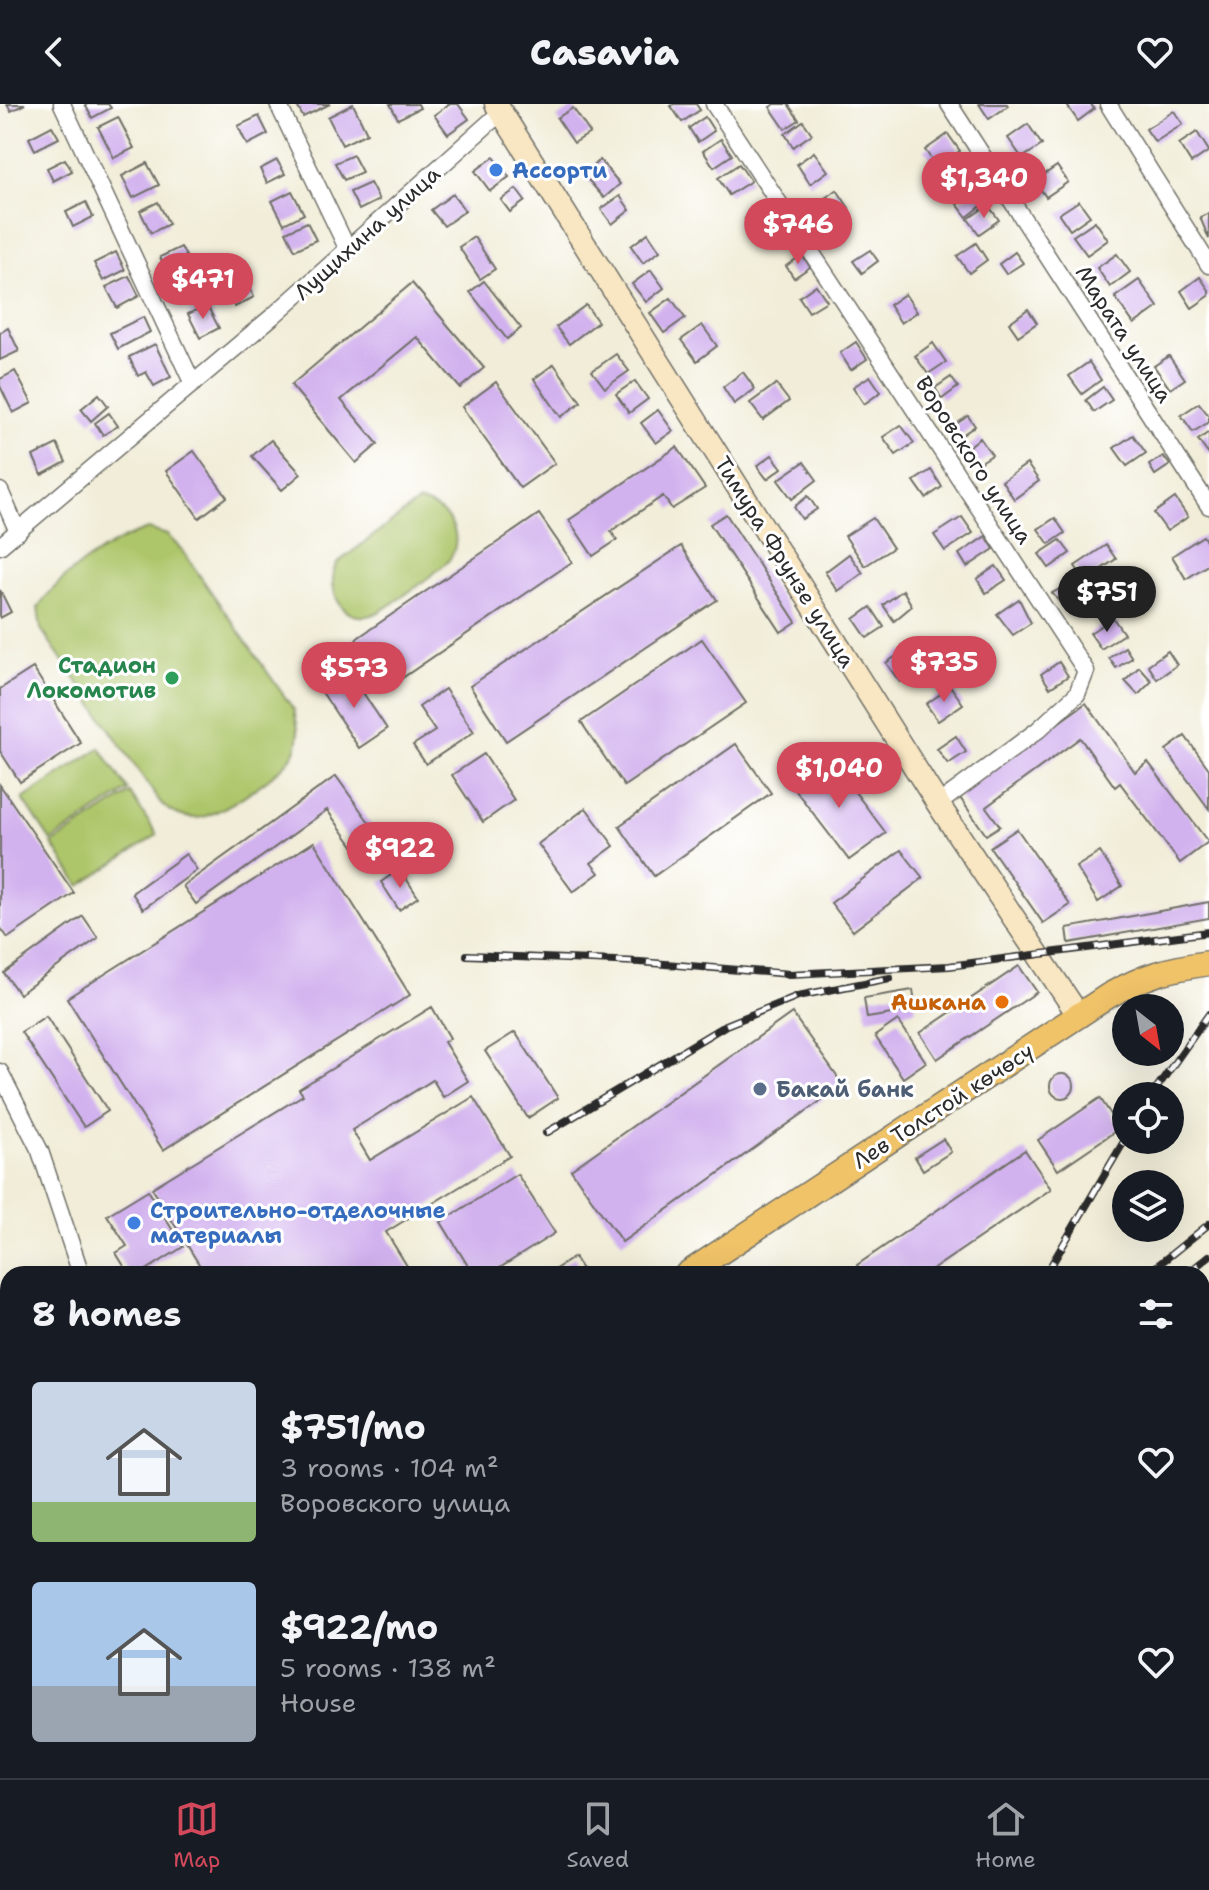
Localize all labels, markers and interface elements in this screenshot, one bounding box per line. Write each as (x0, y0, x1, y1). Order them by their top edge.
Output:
text: Casavia (530, 28, 679, 77)
icon: back (32, 30, 76, 74)
icon: heart (1133, 30, 1177, 74)
pin: $1,340 (919, 152, 1049, 220)
place label: Ассорти (512, 156, 607, 185)
street label: Лущихина улица (288, 159, 446, 306)
text: $1,340 (940, 160, 1028, 195)
marker: Ассорти (487, 161, 505, 179)
pin: $746 (751, 198, 845, 266)
text: $746 (762, 206, 834, 241)
pin: $471 (156, 253, 250, 321)
street label: Марата улица (1069, 260, 1179, 408)
text: $471 (171, 261, 235, 296)
street label: Воровского улица (909, 370, 1039, 550)
street label: Тимура Фрунзе улица (708, 451, 862, 673)
pin: $751 (1060, 566, 1154, 634)
text: $751 (1076, 574, 1138, 609)
pin: $735 (897, 636, 991, 704)
pin: $573 (307, 642, 401, 710)
text: $735 (910, 644, 978, 679)
text: $573 (319, 650, 389, 685)
place label: Стадион Локомотив (26, 651, 156, 705)
marker: Стадион Локомотив (163, 669, 181, 687)
pin: $1,040 (774, 742, 904, 810)
text: $1,040 (795, 750, 883, 785)
pin: $922 (353, 822, 447, 890)
text: $922 (365, 830, 435, 865)
place label: Ашкана (891, 988, 986, 1017)
marker: Ашкана (993, 993, 1011, 1011)
north arrow (1112, 994, 1184, 1066)
map controls (1112, 994, 1184, 1242)
street label: Лев Толстой көчөсү (847, 1037, 1039, 1175)
place label: Бакай банк (776, 1075, 914, 1104)
marker: Бакай банк (751, 1080, 769, 1098)
button: locate (1112, 1082, 1184, 1154)
button: layers (1112, 1170, 1184, 1242)
place label: Строительно-отделочные материалы (150, 1196, 446, 1250)
marker: Строительно-отделочные материалы (125, 1214, 143, 1232)
text: 8 homes (32, 1291, 181, 1337)
icon: filters (1134, 1292, 1178, 1336)
text: $751/mo (280, 1404, 426, 1450)
icon: home (96, 1414, 192, 1510)
icon: heart (1134, 1440, 1178, 1484)
text: 3 rooms · 104 m² (280, 1450, 499, 1485)
text: Воровского улица (280, 1485, 510, 1520)
text: $922/mo (280, 1604, 438, 1650)
icon: home (96, 1614, 192, 1710)
icon: heart (1134, 1640, 1178, 1684)
text: 5 rooms · 138 m² (280, 1650, 496, 1685)
text: House (280, 1685, 356, 1720)
tab: Map (173, 1797, 220, 1874)
tab: Saved (567, 1797, 629, 1874)
tab: Home (975, 1797, 1036, 1874)

